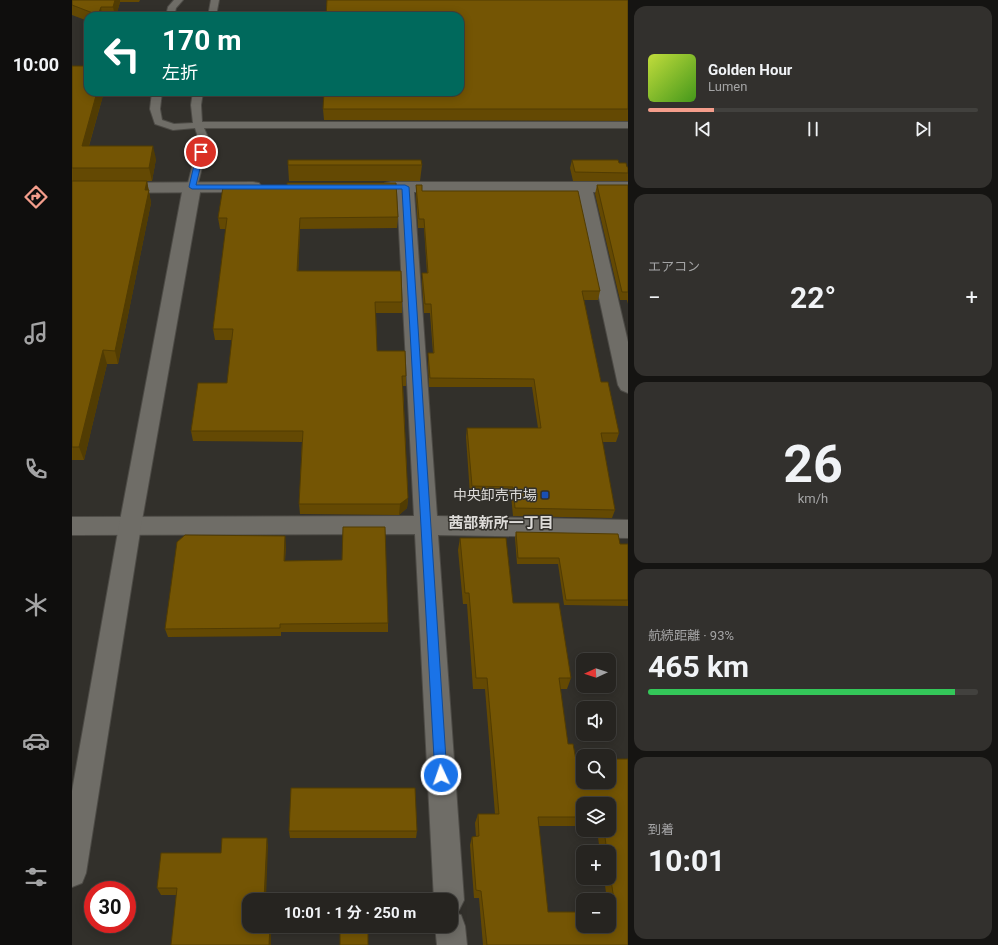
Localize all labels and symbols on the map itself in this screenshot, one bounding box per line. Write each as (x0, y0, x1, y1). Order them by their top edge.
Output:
pin (184, 135, 218, 169)
place label: 中央卸売市場 (453, 487, 537, 503)
marker: 中央卸売市場 (540, 490, 550, 500)
district label: 茜部新所一丁目 (448, 514, 554, 532)
north arrow (576, 653, 616, 693)
position arrow (420, 754, 462, 796)
speed limit sign: 30 (84, 881, 136, 933)

